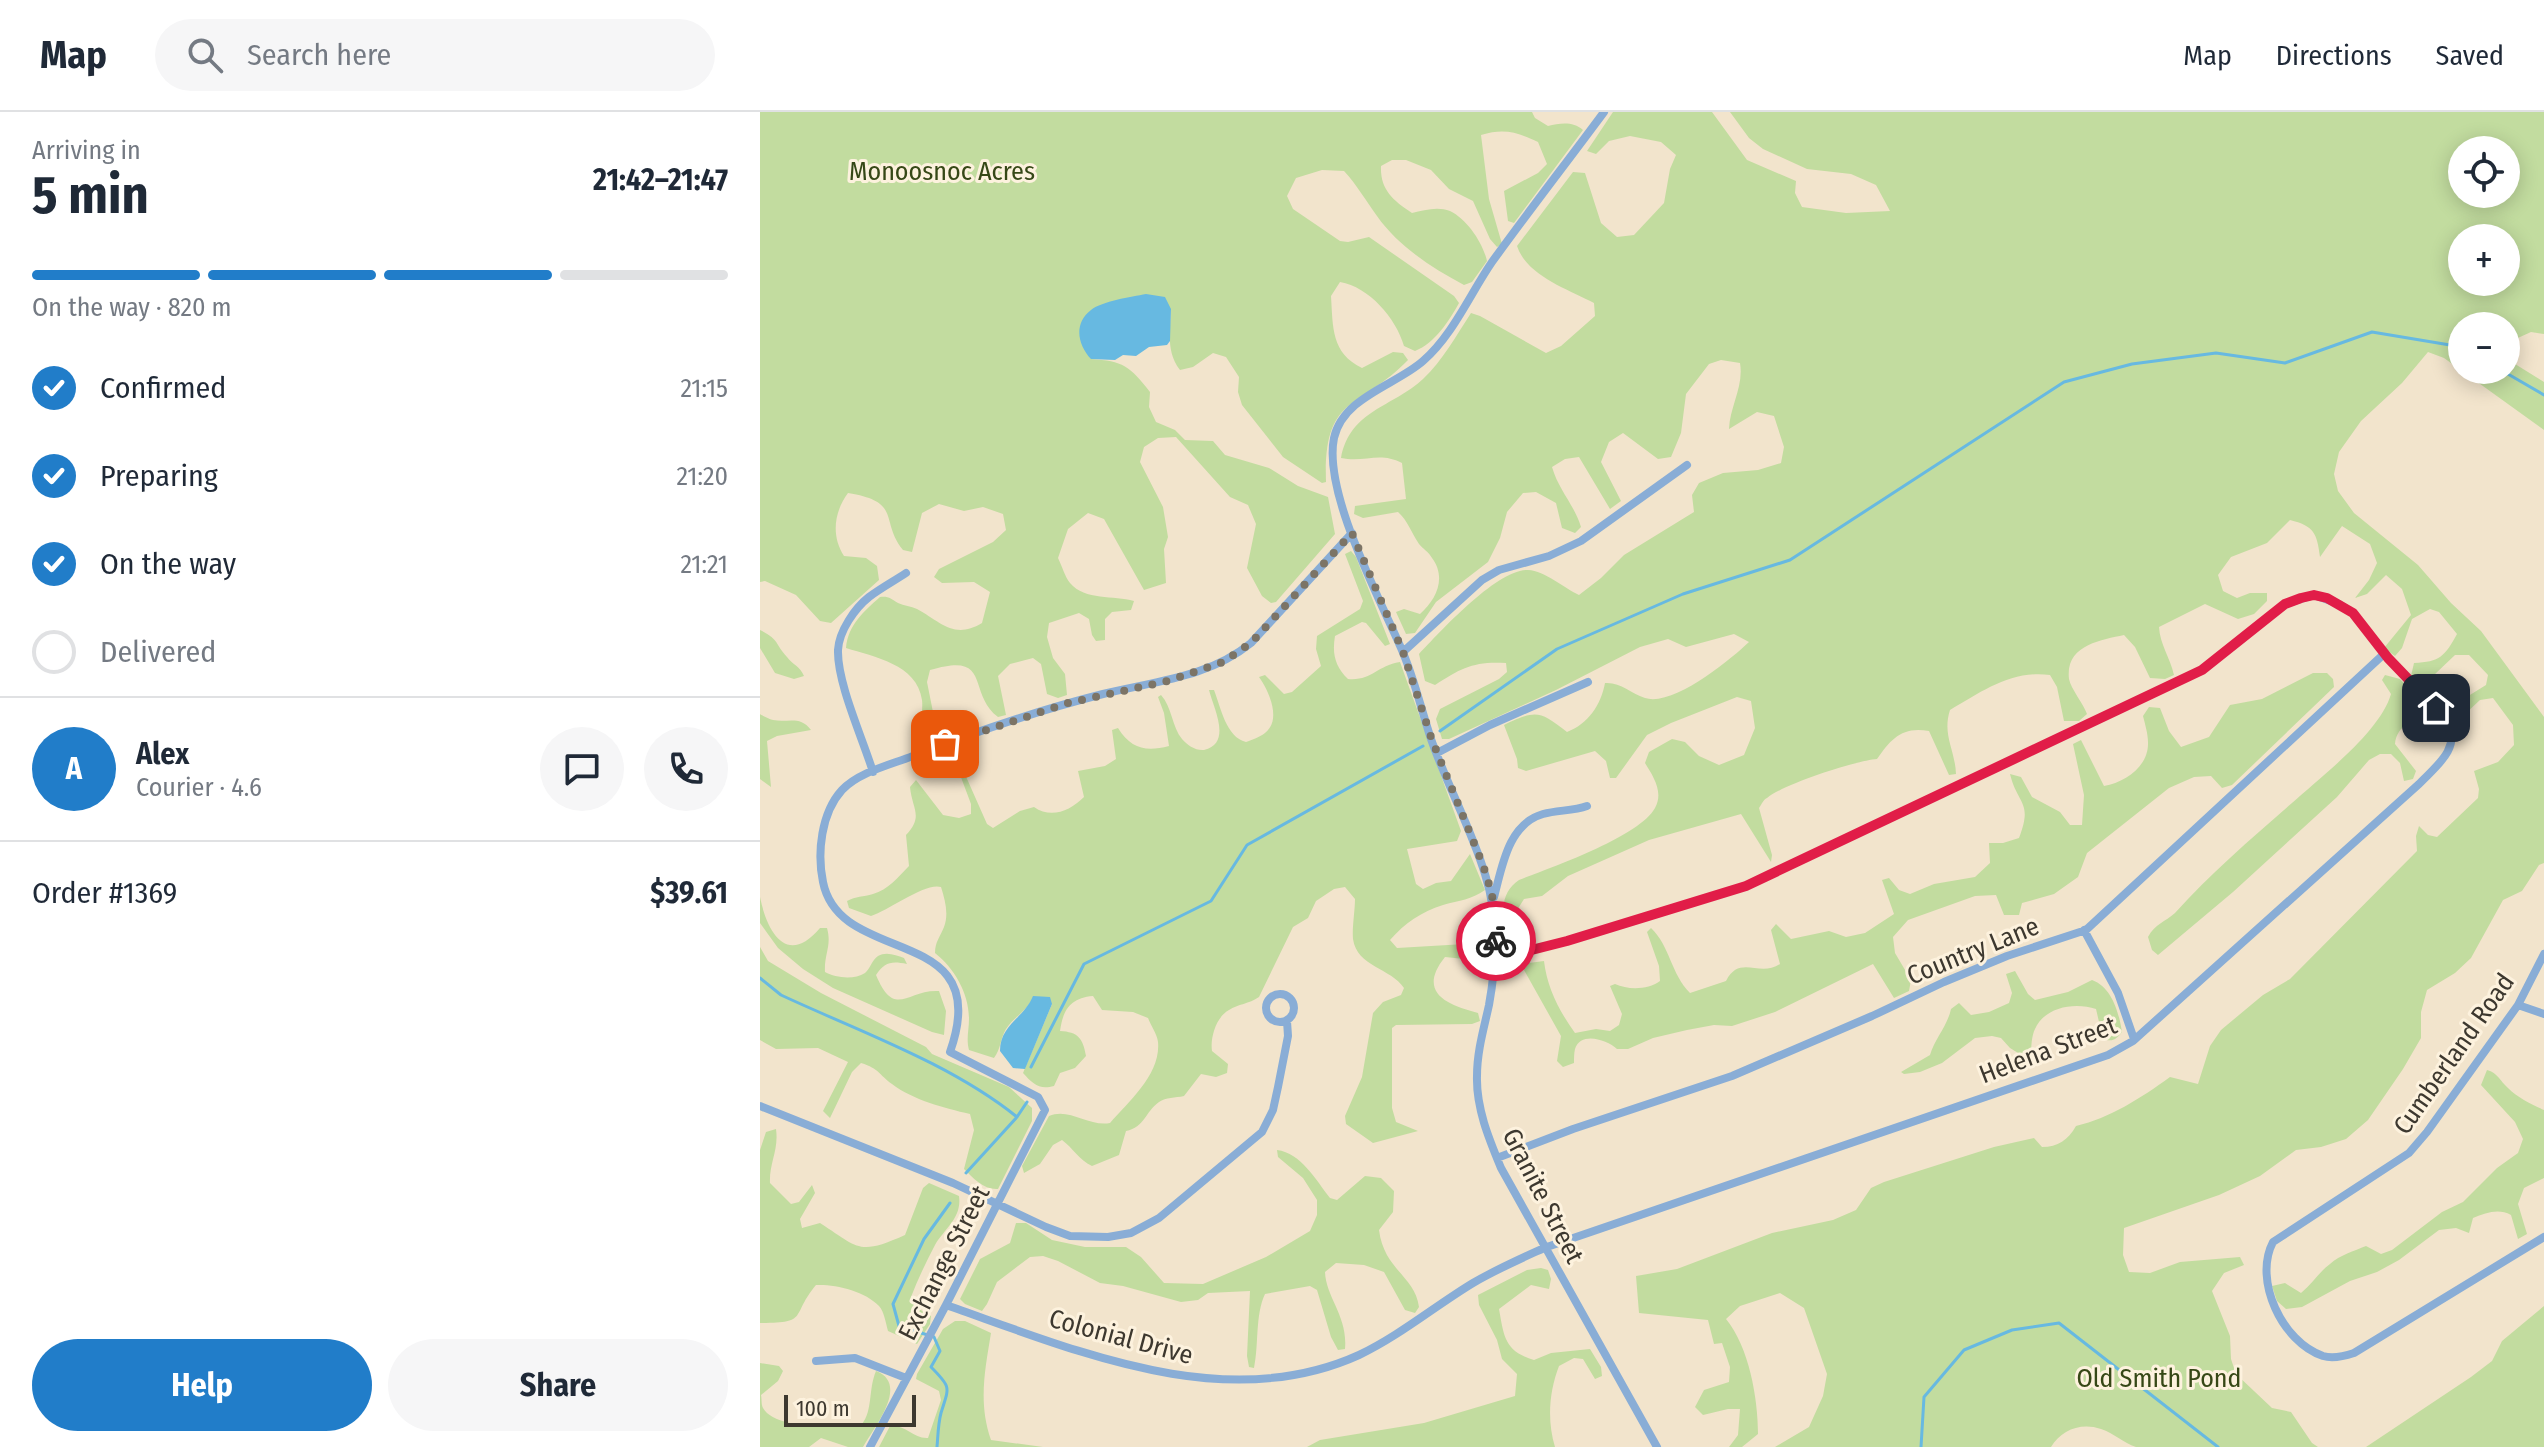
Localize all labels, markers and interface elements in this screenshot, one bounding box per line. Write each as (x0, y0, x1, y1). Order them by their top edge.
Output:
search box (155, 19, 715, 91)
text: Map (40, 32, 107, 78)
icon: search (183, 33, 227, 77)
text: Search here (247, 37, 391, 73)
text: Map (2183, 39, 2232, 72)
text: Directions (2276, 39, 2392, 72)
text: Saved (2436, 39, 2504, 72)
text: Arriving in (32, 135, 141, 166)
map controls (2448, 136, 2520, 384)
button: locate (2448, 136, 2520, 208)
park label: Monoosnoc Acres (849, 156, 1035, 187)
text: 21:42–21:47 (593, 162, 728, 198)
text: 5 min (32, 164, 149, 227)
button: + (2448, 224, 2520, 296)
text: On the way · 820 m (32, 292, 232, 323)
button: − (2448, 312, 2520, 384)
icon: check (32, 366, 76, 410)
text: Confirmed (100, 370, 226, 406)
text: 21:15 (680, 373, 728, 404)
icon: check (32, 454, 76, 498)
text: Preparing (100, 458, 218, 494)
text: 21:20 (676, 461, 728, 492)
icon: check (32, 542, 76, 586)
text: On the way (100, 546, 236, 582)
text: 21:21 (680, 549, 728, 580)
text: Delivered (100, 634, 216, 670)
pin (2402, 674, 2470, 742)
icon: home (2414, 686, 2458, 730)
pin (911, 710, 979, 778)
icon: bag (923, 722, 967, 766)
button: chat (540, 727, 624, 811)
button: phone (644, 727, 728, 811)
text: Alex (136, 736, 189, 772)
text: A (66, 751, 82, 787)
text: Courier · 4.6 (136, 772, 262, 803)
text: Order #1369 (32, 875, 177, 911)
text: $39.61 (650, 875, 728, 911)
courier (1456, 901, 1536, 981)
street label: Country Lane (1902, 910, 2044, 992)
icon: bike (1474, 919, 1518, 963)
street label: Cumberland Road (2387, 968, 2521, 1140)
street label: Helena Street (1975, 1009, 2122, 1090)
street label: Granite Street (1496, 1123, 1590, 1269)
street label: Exchange Street (892, 1180, 996, 1345)
street label: Colonial Drive (1046, 1303, 1196, 1371)
button: Help (32, 1339, 372, 1431)
button: Share (388, 1339, 728, 1431)
park label: Old Smith Pond (2077, 1363, 2242, 1394)
scale bar (784, 1391, 916, 1427)
text: 100 m (796, 1395, 850, 1422)

